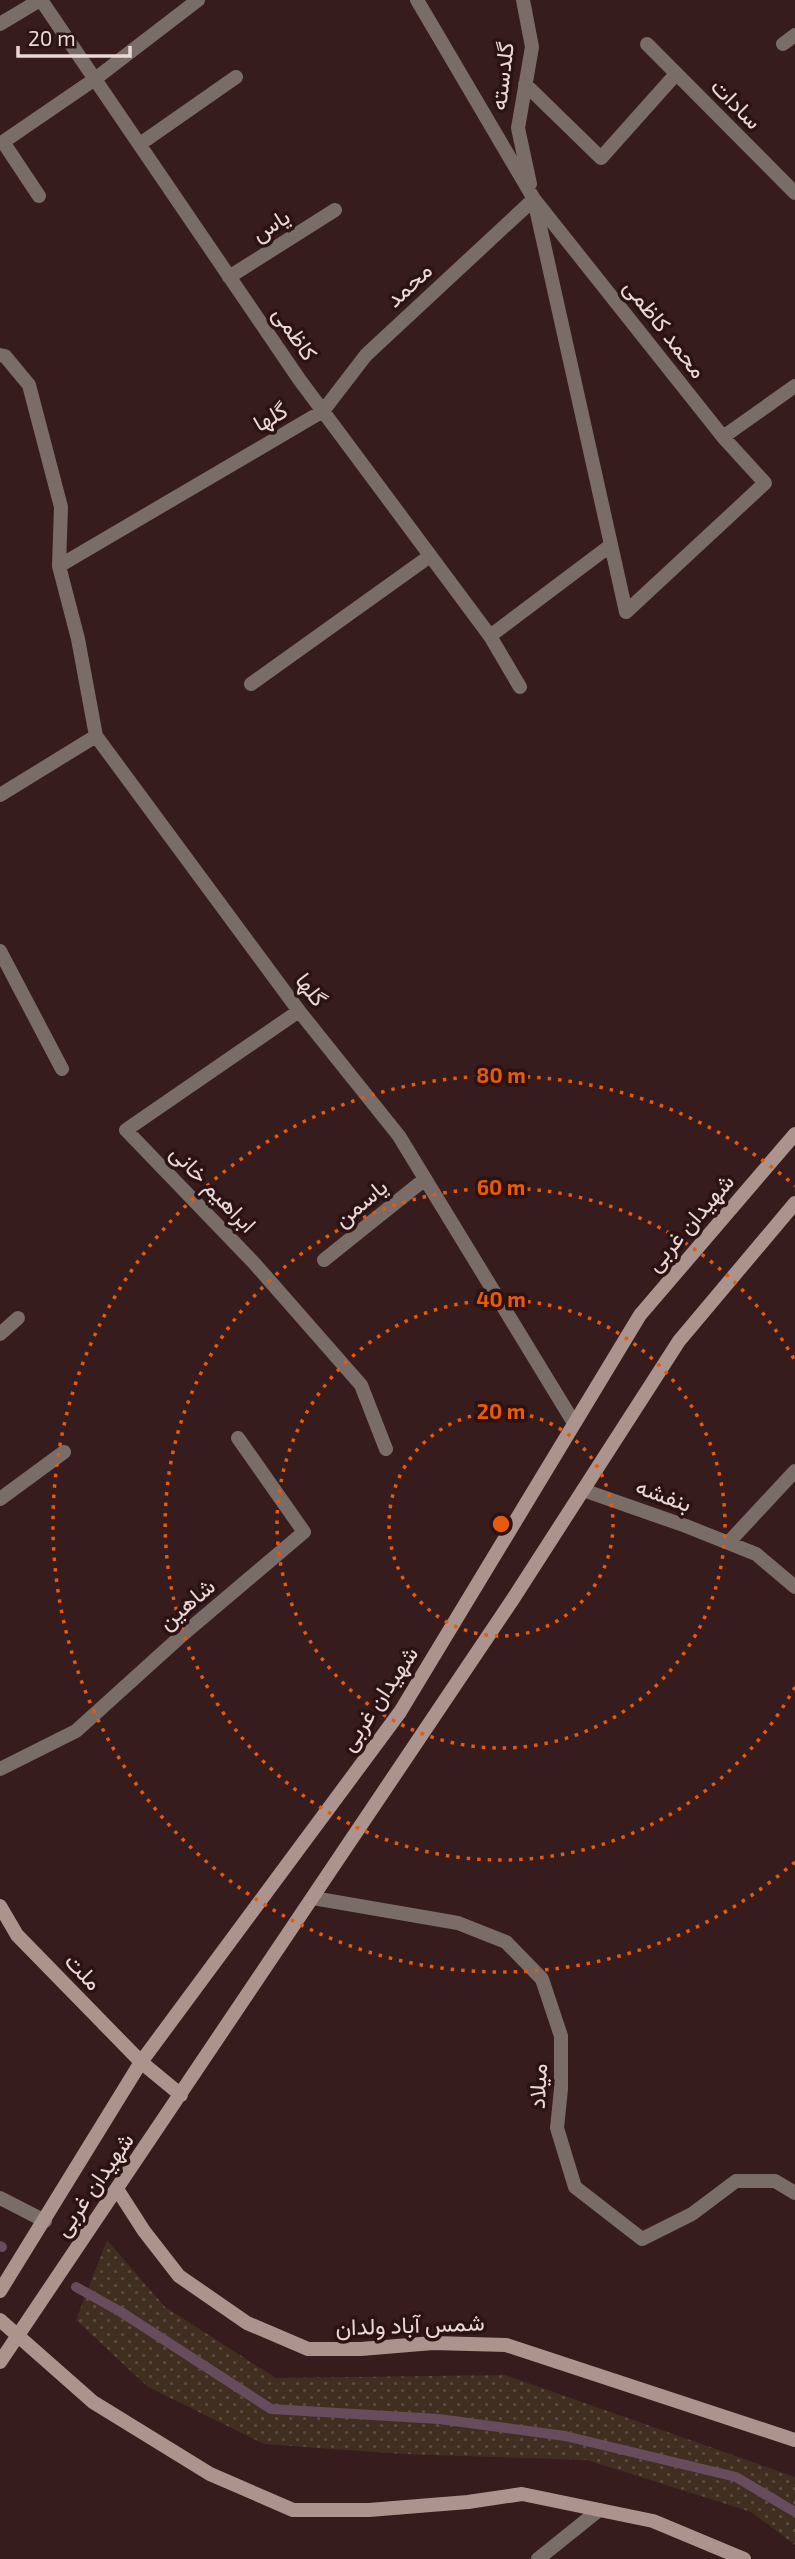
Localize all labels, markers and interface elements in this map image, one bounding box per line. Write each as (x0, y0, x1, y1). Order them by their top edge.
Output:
scale bar (18, 14, 130, 58)
text: 20 m (28, 25, 76, 50)
street label: گلدسته (483, 40, 519, 112)
street label: سادات (706, 72, 768, 134)
street label: یاس (245, 201, 295, 247)
street label: محمد (379, 256, 437, 312)
street label: محمد کاظمی (618, 273, 713, 384)
street label: کاظمی (267, 300, 324, 366)
street label: گلها (248, 395, 293, 439)
street label: گلها (289, 967, 334, 1013)
text: 80 m (476, 1062, 526, 1087)
street label: ابراهیم خانی (164, 1138, 263, 1239)
street label: شهیدان غربی (639, 1167, 741, 1278)
street label: یاسمن (327, 1172, 393, 1233)
text: 60 m (477, 1174, 525, 1199)
text: 40 m (476, 1286, 526, 1311)
text: 20 m (477, 1398, 525, 1423)
street label: بنفشه (632, 1471, 696, 1517)
centre of rings (489, 1512, 513, 1536)
street label: شاهین (152, 1571, 221, 1636)
street label: شهیدان غربی (333, 1640, 425, 1757)
street label: ملت (60, 1947, 108, 1995)
street label: میلاد (522, 2063, 552, 2109)
street label: شهیدان غربی (47, 2127, 141, 2242)
street label: شمس آباد ولدان (335, 2307, 485, 2342)

